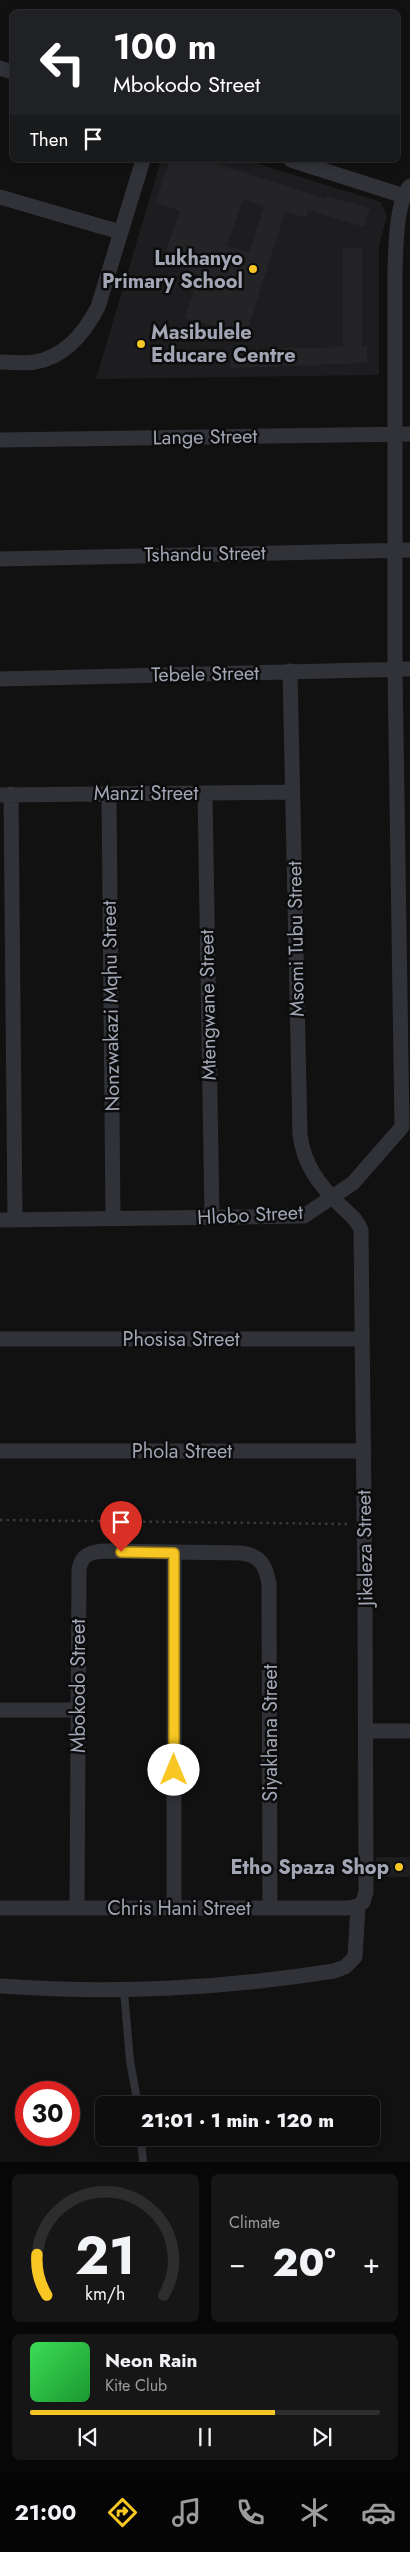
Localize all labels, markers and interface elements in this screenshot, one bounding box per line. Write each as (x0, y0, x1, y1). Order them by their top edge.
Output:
text: 100 m (113, 22, 216, 72)
icon: left (30, 30, 95, 95)
text: Mbokodo Street (113, 68, 260, 100)
icon: arrive (79, 125, 107, 153)
text: Then (30, 126, 69, 153)
place label: Lukhanyo Primary School (102, 244, 243, 296)
marker: Lukhanyo Primary School (247, 263, 259, 275)
place label: Masibulele Educare Centre (151, 318, 296, 370)
marker: Masibulele Educare Centre (135, 338, 147, 350)
street label: Lange Street (152, 422, 258, 452)
street label: Tshandu Street (144, 538, 266, 570)
street label: Tebele Street (151, 659, 259, 689)
street label: Manzi Street (94, 779, 198, 808)
street label: Msomi Tubu Street (280, 861, 312, 1017)
street label: Nonzwakazi Mqhu Street (95, 900, 127, 1112)
street label: Mtengwane Street (192, 929, 224, 1081)
street label: Hlobo Street (196, 1198, 304, 1232)
street label: Phosisa Street (122, 1325, 240, 1354)
street label: Phola Street (132, 1437, 232, 1466)
street label: Jikeleza Street (349, 1490, 381, 1609)
pin (100, 1501, 142, 1552)
icon: arrive (107, 1508, 135, 1536)
street label: Mbokodo Street (64, 1619, 93, 1753)
street label: Siyakhana Street (256, 1664, 285, 1802)
position arrow (147, 1743, 199, 1795)
place label: Etho Spaza Shop (231, 1853, 389, 1882)
marker: Etho Spaza Shop (393, 1861, 405, 1873)
street label: Chris Hani Street (107, 1894, 251, 1923)
speed limit sign: 30 (15, 2081, 80, 2146)
text: 21:01 · 1 min · 120 m (141, 2107, 334, 2134)
text: Climate (229, 2211, 280, 2234)
text: 21 (75, 2218, 136, 2294)
text: 20° (273, 2235, 336, 2290)
text: − (229, 2243, 246, 2284)
text: + (363, 2243, 380, 2284)
text: km/h (85, 2281, 126, 2307)
text: Neon Rain (105, 2347, 198, 2374)
text: Kite Club (105, 2374, 167, 2397)
icon: previous (74, 2423, 102, 2451)
icon: pause (191, 2423, 219, 2451)
icon: next (308, 2423, 336, 2451)
icon: directions (105, 2495, 140, 2530)
icon: music (169, 2495, 204, 2530)
icon: phone (233, 2495, 268, 2530)
icon: climate (297, 2495, 332, 2530)
icon: car (361, 2495, 396, 2530)
text: 21:00 (14, 2496, 76, 2528)

